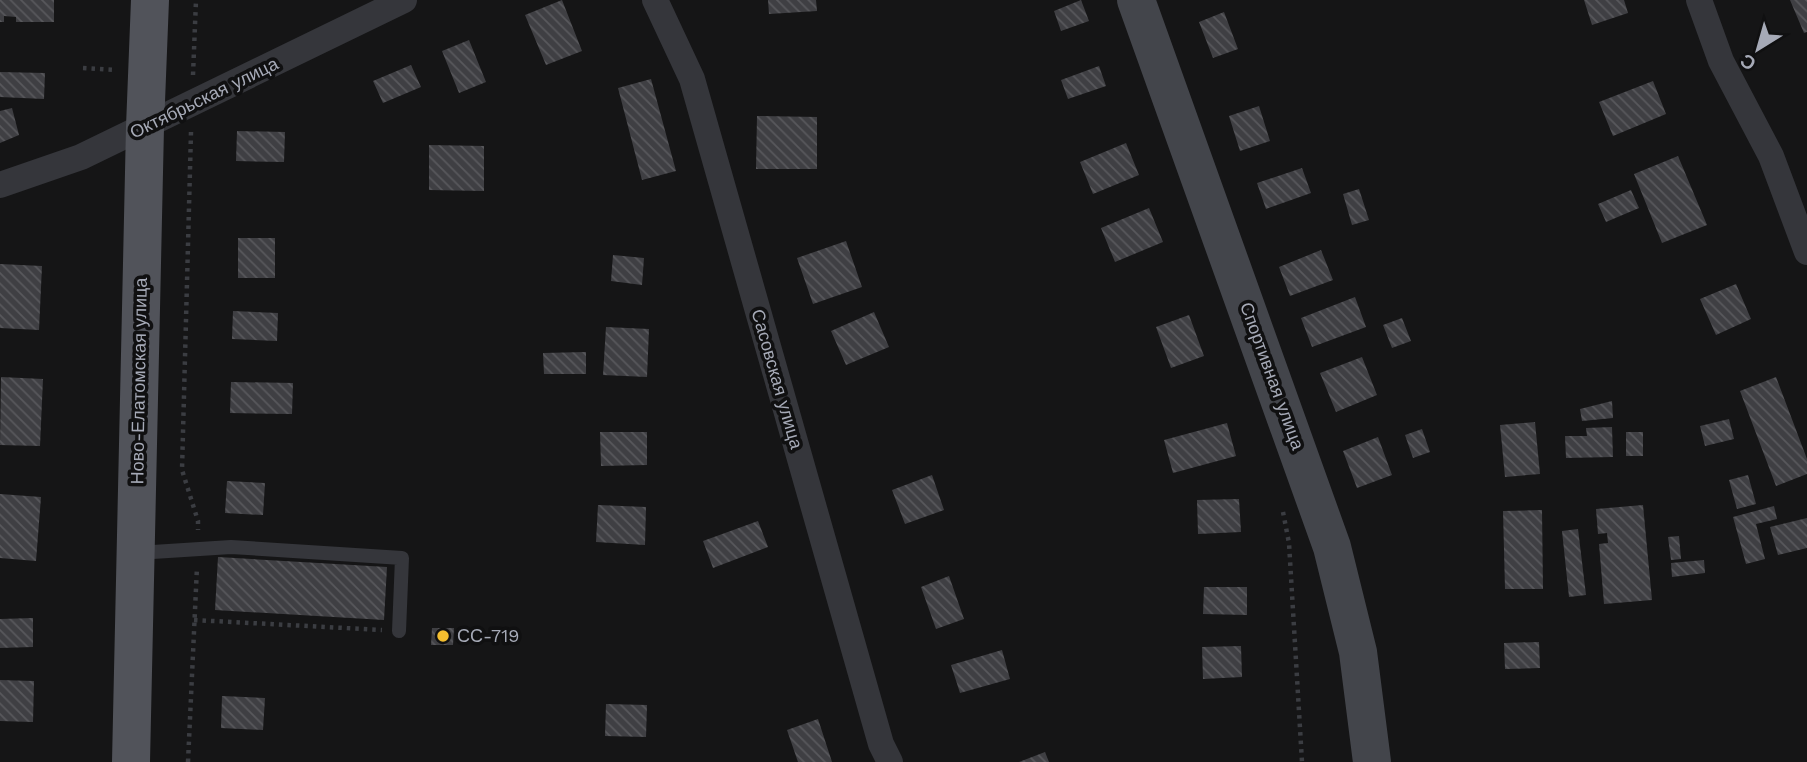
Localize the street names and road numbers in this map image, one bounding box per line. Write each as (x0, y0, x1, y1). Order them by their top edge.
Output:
street label: Октябрьская улица (126, 52, 282, 143)
street label: Ново-Елатомская улица (126, 276, 151, 485)
street label: Спортивная улица (1236, 299, 1309, 453)
street label: Сасовская улица (747, 307, 808, 452)

